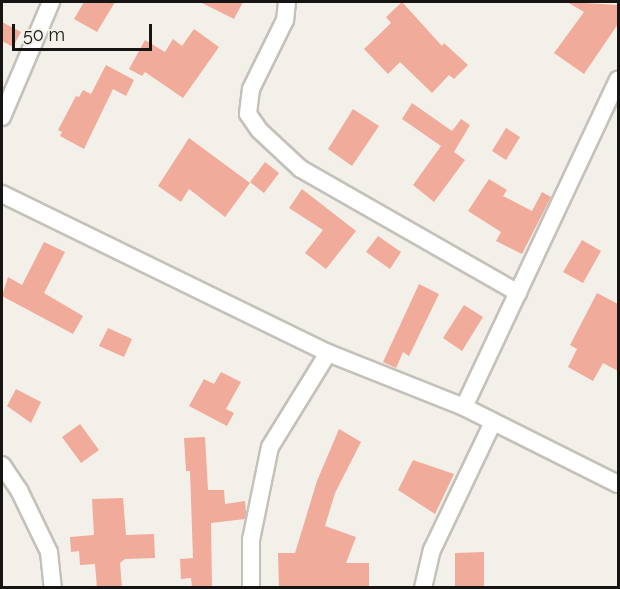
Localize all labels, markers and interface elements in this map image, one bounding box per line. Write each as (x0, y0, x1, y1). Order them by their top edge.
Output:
scale bar (15, 12, 154, 50)
text: 50 m (23, 24, 65, 45)

